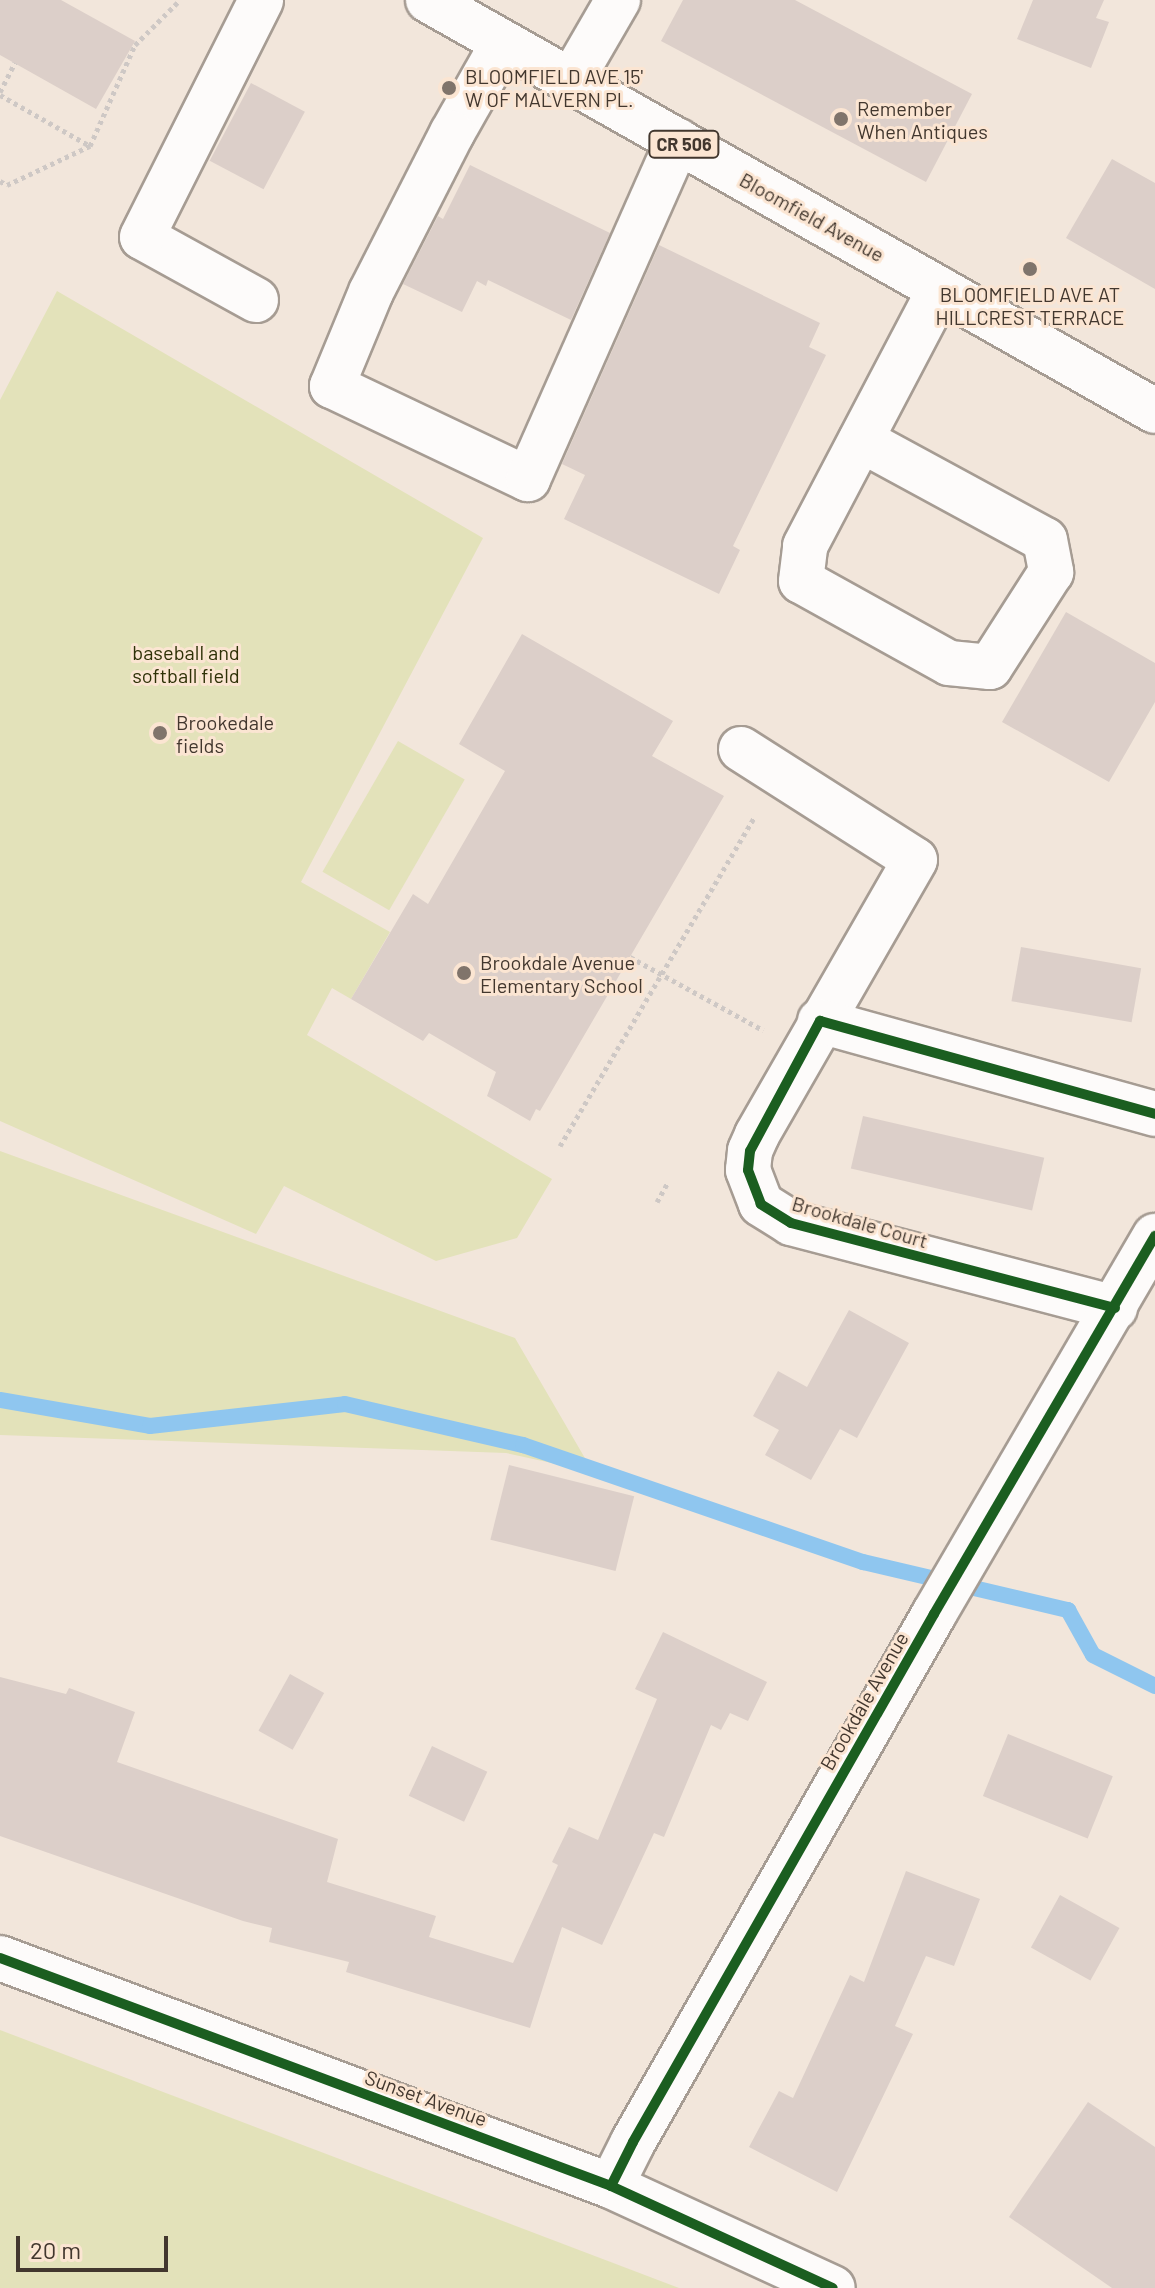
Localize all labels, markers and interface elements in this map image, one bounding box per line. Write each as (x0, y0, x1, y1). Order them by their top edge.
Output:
place label: BLOOMFIELD AVE 15' W OF MALVERN PL. (465, 64, 643, 111)
marker: BLOOMFIELD AVE 15' W OF MALVERN PL. (440, 79, 458, 97)
place label: Remember When Antiques (857, 96, 988, 143)
marker: Remember When Antiques (832, 110, 850, 128)
road number: CR 506 (648, 130, 720, 158)
street label: Bloomfield Avenue (736, 167, 888, 267)
marker: BLOOMFIELD AVE AT HILLCREST TERRACE (1021, 260, 1039, 278)
place label: BLOOMFIELD AVE AT HILLCREST TERRACE (936, 282, 1124, 329)
park label: baseball and softball field (132, 640, 240, 687)
place label: Brookedale fields (176, 710, 274, 757)
marker: Brookedale fields (151, 724, 169, 742)
place label: Brookdale Avenue Elementary School (480, 950, 643, 997)
marker: Brookdale Avenue Elementary School (455, 964, 473, 982)
street label: Brookdale Court (789, 1191, 931, 1253)
street label: Brookdale Avenue (815, 1628, 913, 1774)
street label: Sunset Avenue (362, 2065, 490, 2131)
scale bar (20, 2220, 172, 2270)
text: 20 m (30, 2235, 81, 2264)

